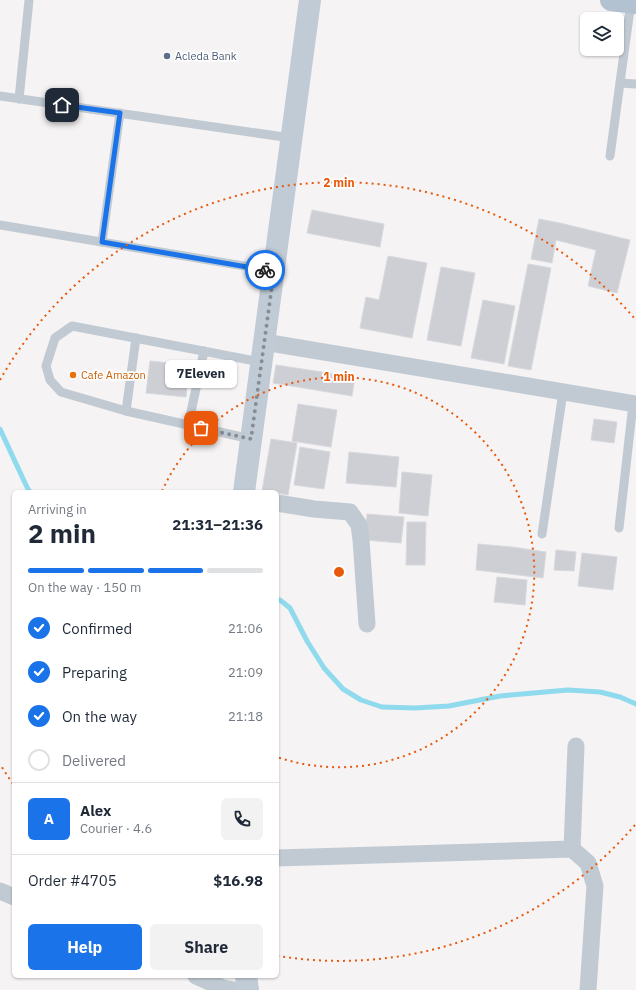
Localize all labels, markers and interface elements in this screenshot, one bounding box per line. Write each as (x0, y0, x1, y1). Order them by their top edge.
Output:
map controls (580, 12, 624, 56)
button: layers (580, 12, 624, 56)
place label: Acleda Bank (175, 49, 237, 63)
marker: Acleda Bank (162, 51, 172, 61)
pin (45, 88, 79, 122)
icon: home (51, 94, 73, 116)
text: 2 min (323, 175, 355, 190)
courier (245, 250, 285, 290)
icon: bike (254, 259, 276, 281)
callout: 7Eleven (165, 360, 237, 388)
text: 7Eleven (177, 365, 225, 382)
place label: Cafe Amazon (81, 368, 146, 382)
text: 1 min (323, 369, 355, 384)
marker: Cafe Amazon (68, 370, 78, 380)
pin (184, 411, 218, 445)
icon: bag (190, 417, 212, 439)
text: Arriving in (28, 501, 87, 518)
text: 21:31–21:36 (172, 515, 263, 534)
text: 2 min (28, 516, 96, 550)
centre of rings (332, 565, 346, 579)
text: On the way · 150 m (28, 579, 141, 596)
icon: check (28, 617, 50, 639)
text: Confirmed (62, 619, 132, 638)
text: 21:06 (228, 620, 263, 637)
icon: check (28, 661, 50, 683)
text: Preparing (62, 663, 127, 682)
text: 21:09 (228, 664, 263, 681)
icon: check (28, 705, 50, 727)
text: On the way (62, 707, 137, 726)
text: 21:18 (228, 708, 263, 725)
text: Delivered (62, 751, 126, 770)
button: phone (221, 798, 263, 840)
text: Alex (80, 801, 111, 820)
text: A (44, 809, 54, 828)
text: Courier · 4.6 (80, 820, 152, 837)
text: Order #4705 (28, 871, 117, 890)
text: $16.98 (213, 871, 263, 890)
button: Help (28, 924, 142, 970)
button: Share (150, 924, 263, 970)

